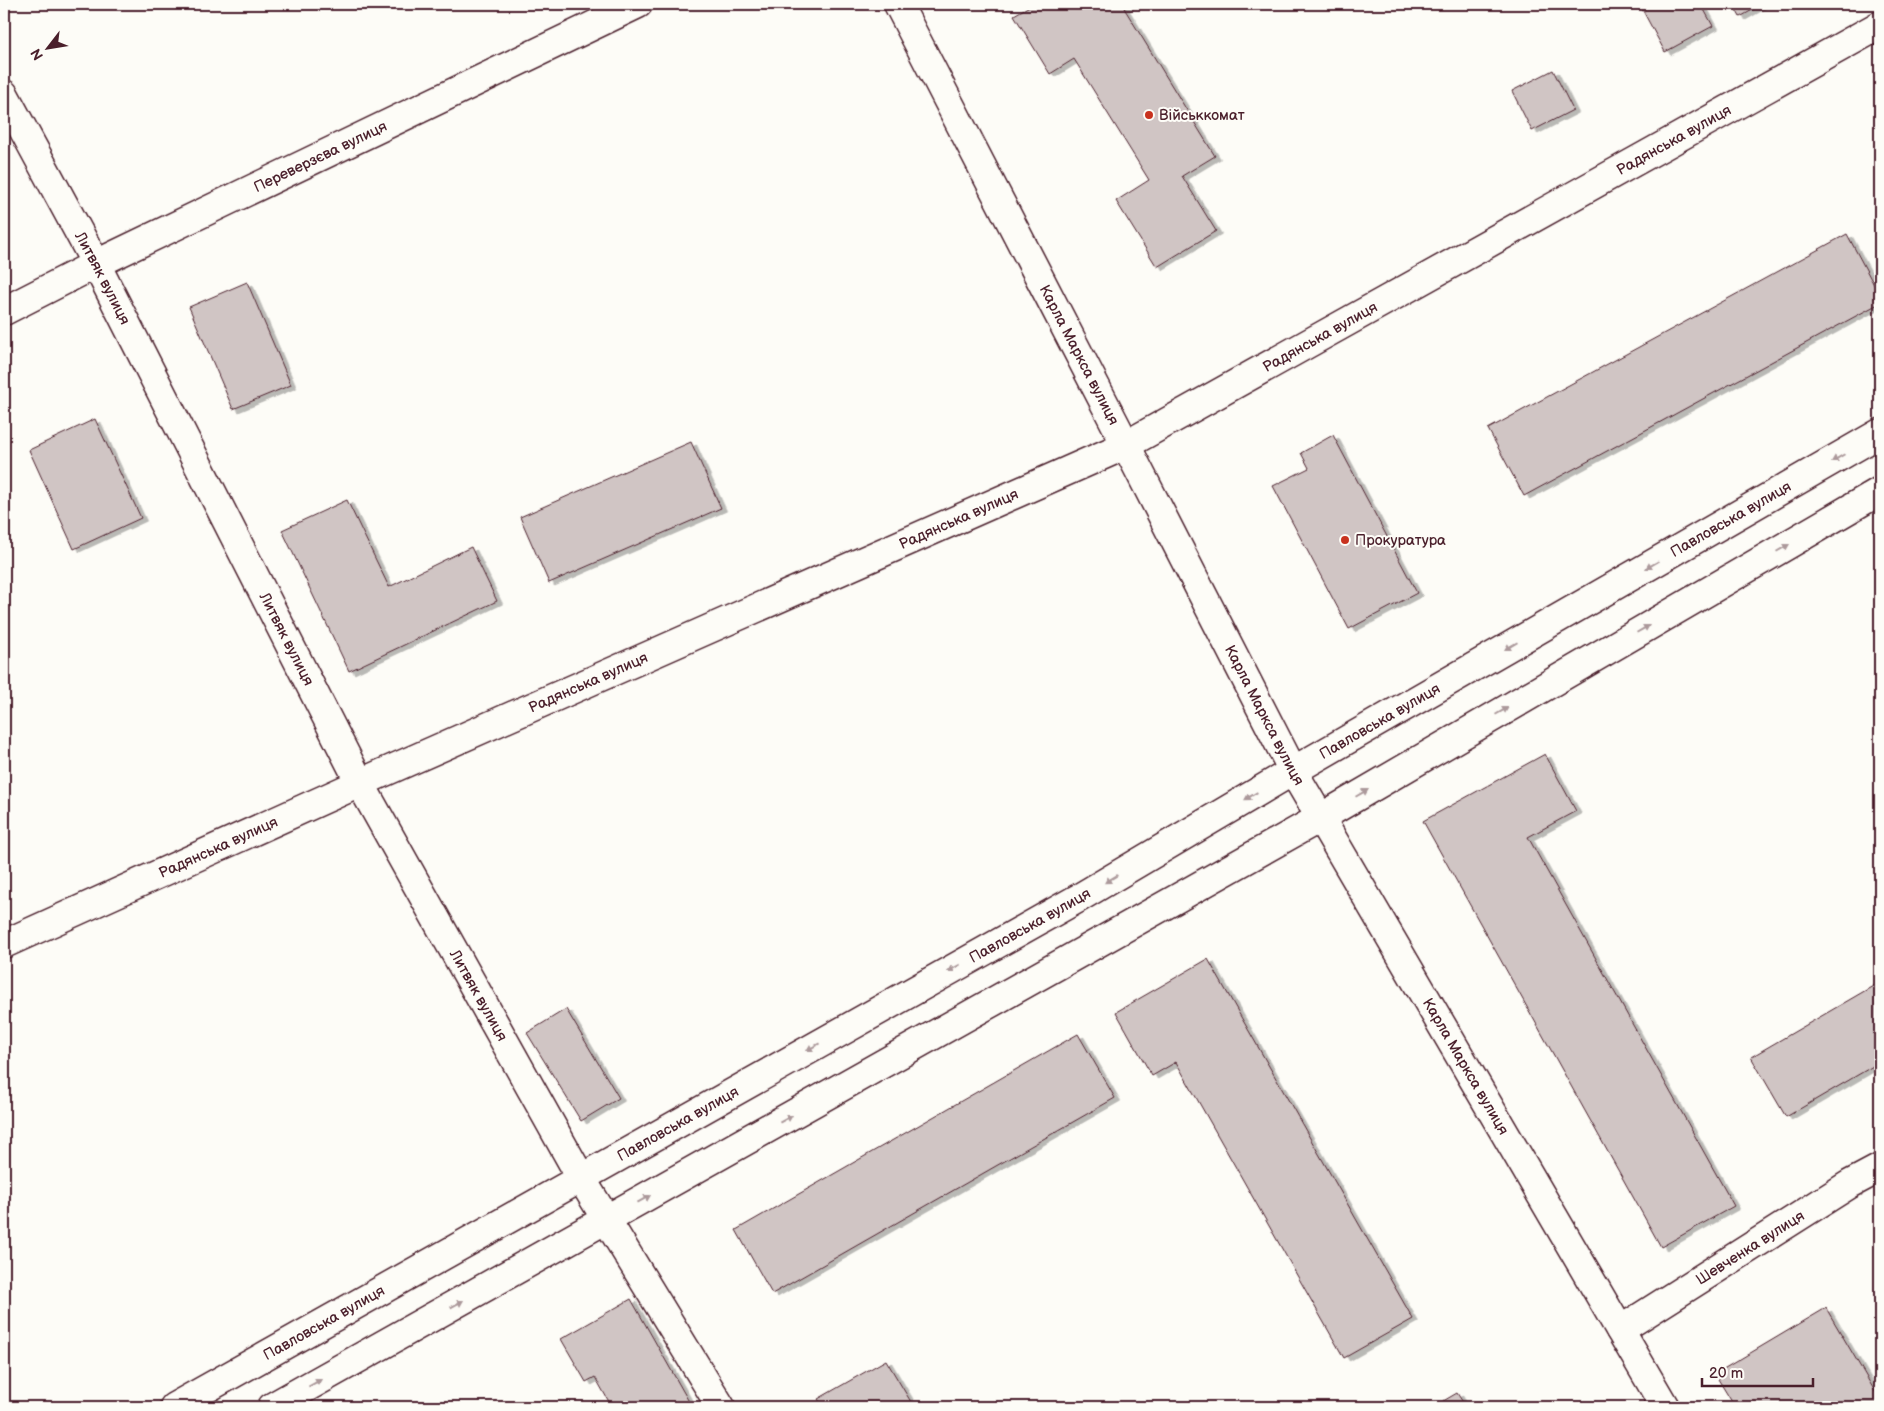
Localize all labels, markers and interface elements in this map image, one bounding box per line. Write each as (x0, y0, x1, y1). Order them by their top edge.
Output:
north arrow (22, 22, 72, 72)
text: N (27, 46, 47, 63)
street label: Радянська вулиця (1613, 101, 1735, 180)
place label: Військкомат (1159, 106, 1245, 125)
marker: Військкомат (1143, 109, 1155, 121)
street label: Переверзєва вулиця (251, 117, 390, 197)
street label: Литвяк вулиця (70, 228, 134, 328)
street label: Карла Маркса вулиця (1035, 282, 1123, 428)
street label: Радянська вулиця (1259, 298, 1381, 377)
one-way arrow (1831, 453, 1845, 462)
street label: Павловська вулиця (1667, 477, 1795, 562)
street label: Радянська вулиця (896, 485, 1021, 554)
place label: Прокуратура (1355, 531, 1446, 550)
marker: Прокуратура (1339, 534, 1351, 546)
one-way arrow (1777, 543, 1790, 552)
one-way arrow (1644, 561, 1659, 569)
street label: Литвяк вулиця (254, 589, 318, 689)
one-way arrow (1636, 625, 1649, 634)
one-way arrow (1504, 641, 1517, 650)
street label: Карла Маркса вулиця (1220, 642, 1308, 789)
street label: Радянська вулиця (526, 648, 651, 717)
street label: Павловська вулиця (1316, 679, 1444, 764)
one-way arrow (1496, 707, 1509, 716)
one-way arrow (1355, 789, 1369, 798)
one-way arrow (1243, 792, 1258, 800)
street label: Радянська вулиця (156, 812, 281, 883)
one-way arrow (1104, 874, 1117, 883)
street label: Павловська вулиця (966, 884, 1094, 968)
street label: Литвяк вулиця (445, 946, 512, 1045)
one-way arrow (948, 963, 961, 972)
street label: Карла Маркса вулиця (1418, 995, 1513, 1138)
one-way arrow (806, 1043, 819, 1052)
street label: Павловська вулиця (614, 1082, 742, 1166)
one-way arrow (778, 1115, 793, 1123)
one-way arrow (637, 1194, 651, 1203)
street label: Шевченка вулиця (1692, 1206, 1808, 1289)
street label: Павловська вулиця (260, 1281, 388, 1365)
one-way arrow (449, 1300, 464, 1308)
scale bar (1702, 1356, 1813, 1388)
text: 20 m (1709, 1364, 1743, 1383)
one-way arrow (308, 1379, 321, 1388)

